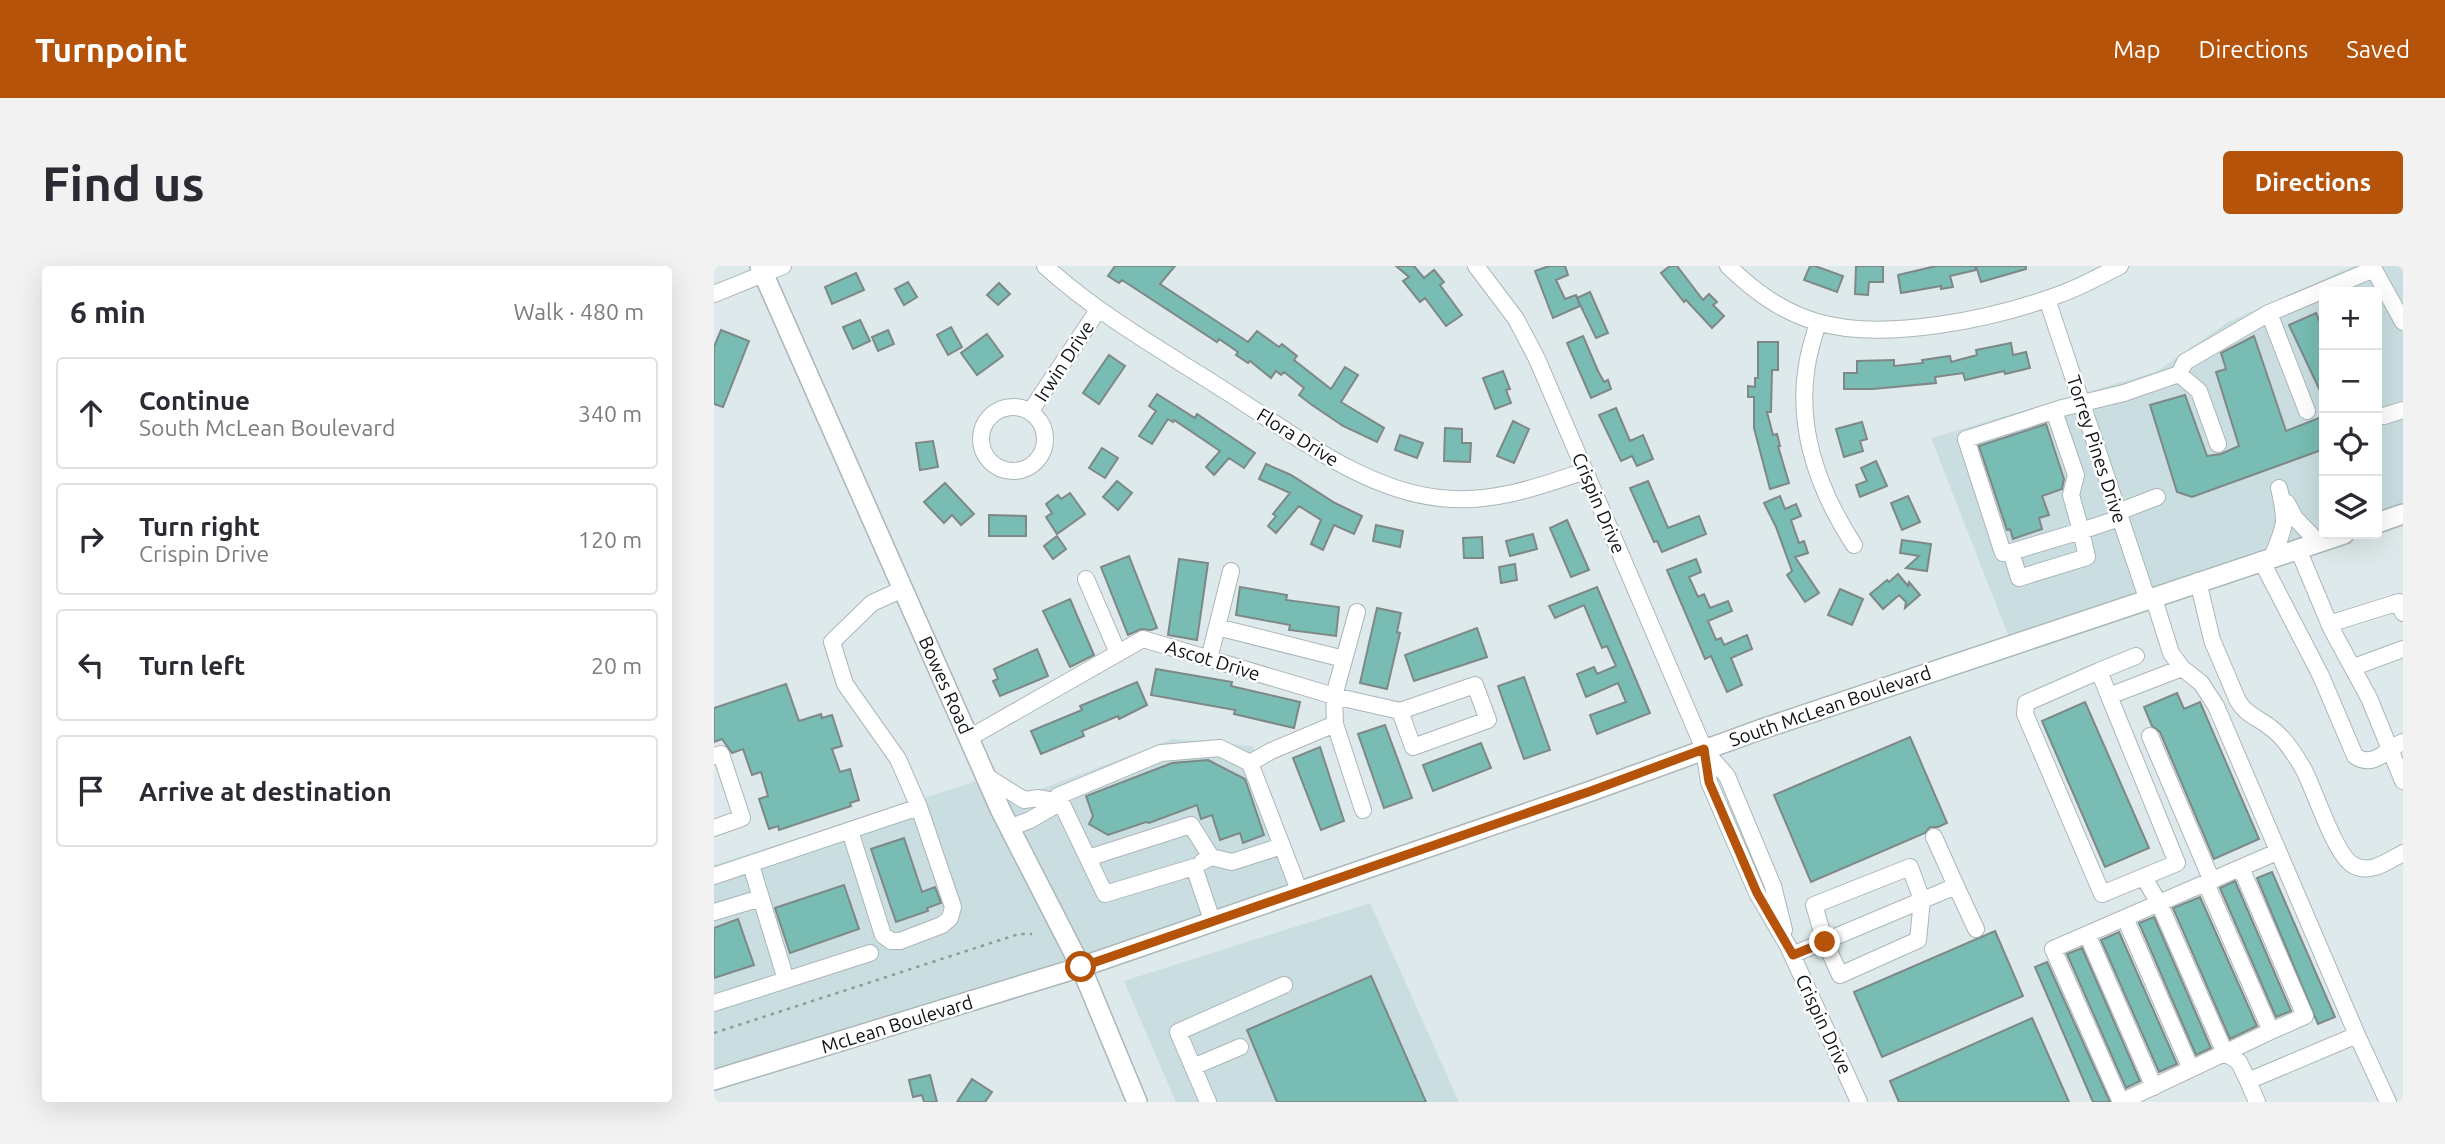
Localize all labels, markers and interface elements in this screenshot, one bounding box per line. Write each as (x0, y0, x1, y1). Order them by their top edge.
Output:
text: Turnpoint (35, 31, 187, 68)
text: Map (2113, 36, 2160, 63)
text: Directions (2198, 36, 2308, 63)
text: Saved (2346, 36, 2410, 63)
button: Directions (2223, 151, 2403, 214)
text: Find us (42, 155, 205, 210)
map controls (2319, 287, 2382, 539)
button: + (2319, 287, 2382, 350)
text: 6 min (70, 295, 146, 329)
text: Walk · 480 m (513, 299, 644, 324)
street label: Irwin Drive (1030, 316, 1098, 406)
button: − (2319, 350, 2382, 413)
street label: Torrey Pines Drive (2063, 372, 2131, 526)
text: Continue (139, 386, 250, 415)
icon: ahead (72, 394, 110, 432)
text: 340 m (578, 401, 642, 426)
street label: Flora Drive (1253, 403, 1343, 471)
button: locate (2319, 413, 2382, 476)
text: South McLean Boulevard (139, 415, 395, 440)
street label: Crispin Drive (1568, 449, 1630, 557)
button: layers (2319, 476, 2382, 539)
text: Turn right (139, 512, 260, 541)
icon: right (72, 520, 110, 558)
text: 120 m (578, 527, 642, 552)
text: Crispin Drive (139, 541, 269, 566)
street label: Bowes Road (915, 633, 977, 737)
street label: Ascot Drive (1163, 635, 1263, 685)
icon: left (72, 646, 110, 684)
text: Turn left (139, 651, 245, 680)
text: 20 m (591, 653, 642, 678)
street label: South McLean Boulevard (1726, 661, 1934, 751)
icon: arrive (72, 772, 110, 810)
text: Arrive at destination (139, 777, 392, 806)
route end (1809, 926, 1840, 957)
route start (1065, 951, 1096, 982)
street label: Crispin Drive (1791, 971, 1857, 1077)
street label: McLean Boulevard (819, 990, 975, 1058)

